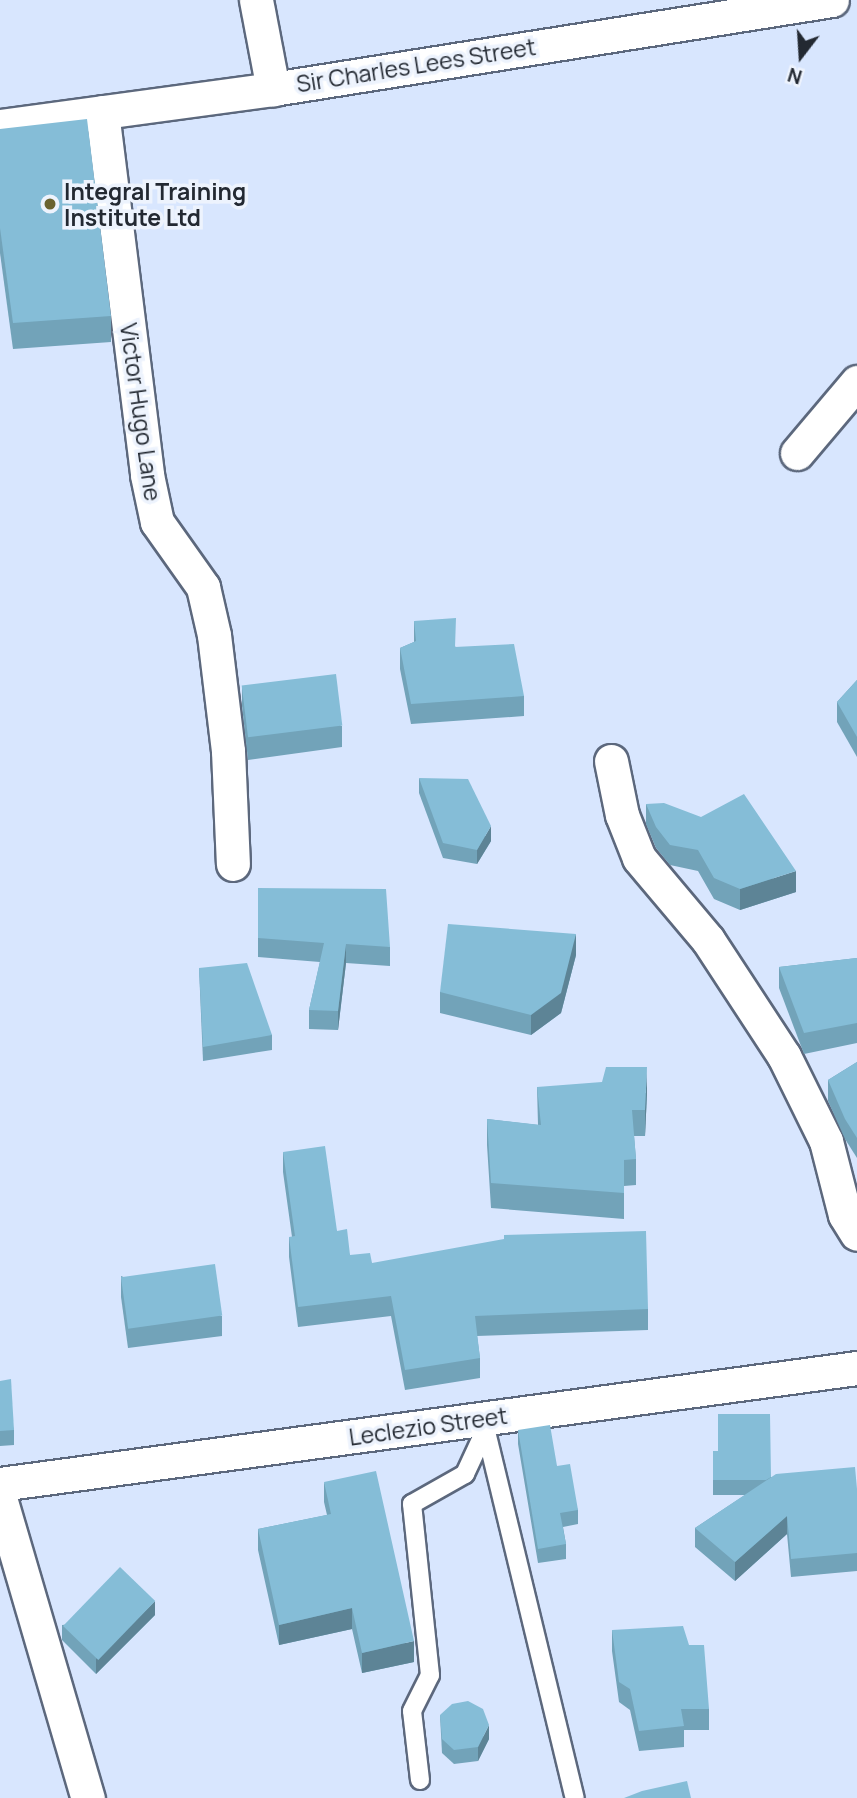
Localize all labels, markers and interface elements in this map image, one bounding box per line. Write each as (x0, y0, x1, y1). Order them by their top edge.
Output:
north arrow (766, 21, 836, 91)
street label: Sir Charles Lees Street (294, 32, 538, 98)
text: N (785, 62, 805, 91)
place label: Integral Training Institute Ltd (64, 177, 246, 231)
marker: Integral Training Institute Ltd (42, 196, 58, 212)
street label: Victor Hugo Lane (115, 321, 167, 503)
street label: Leclezio Street (347, 1401, 509, 1451)

